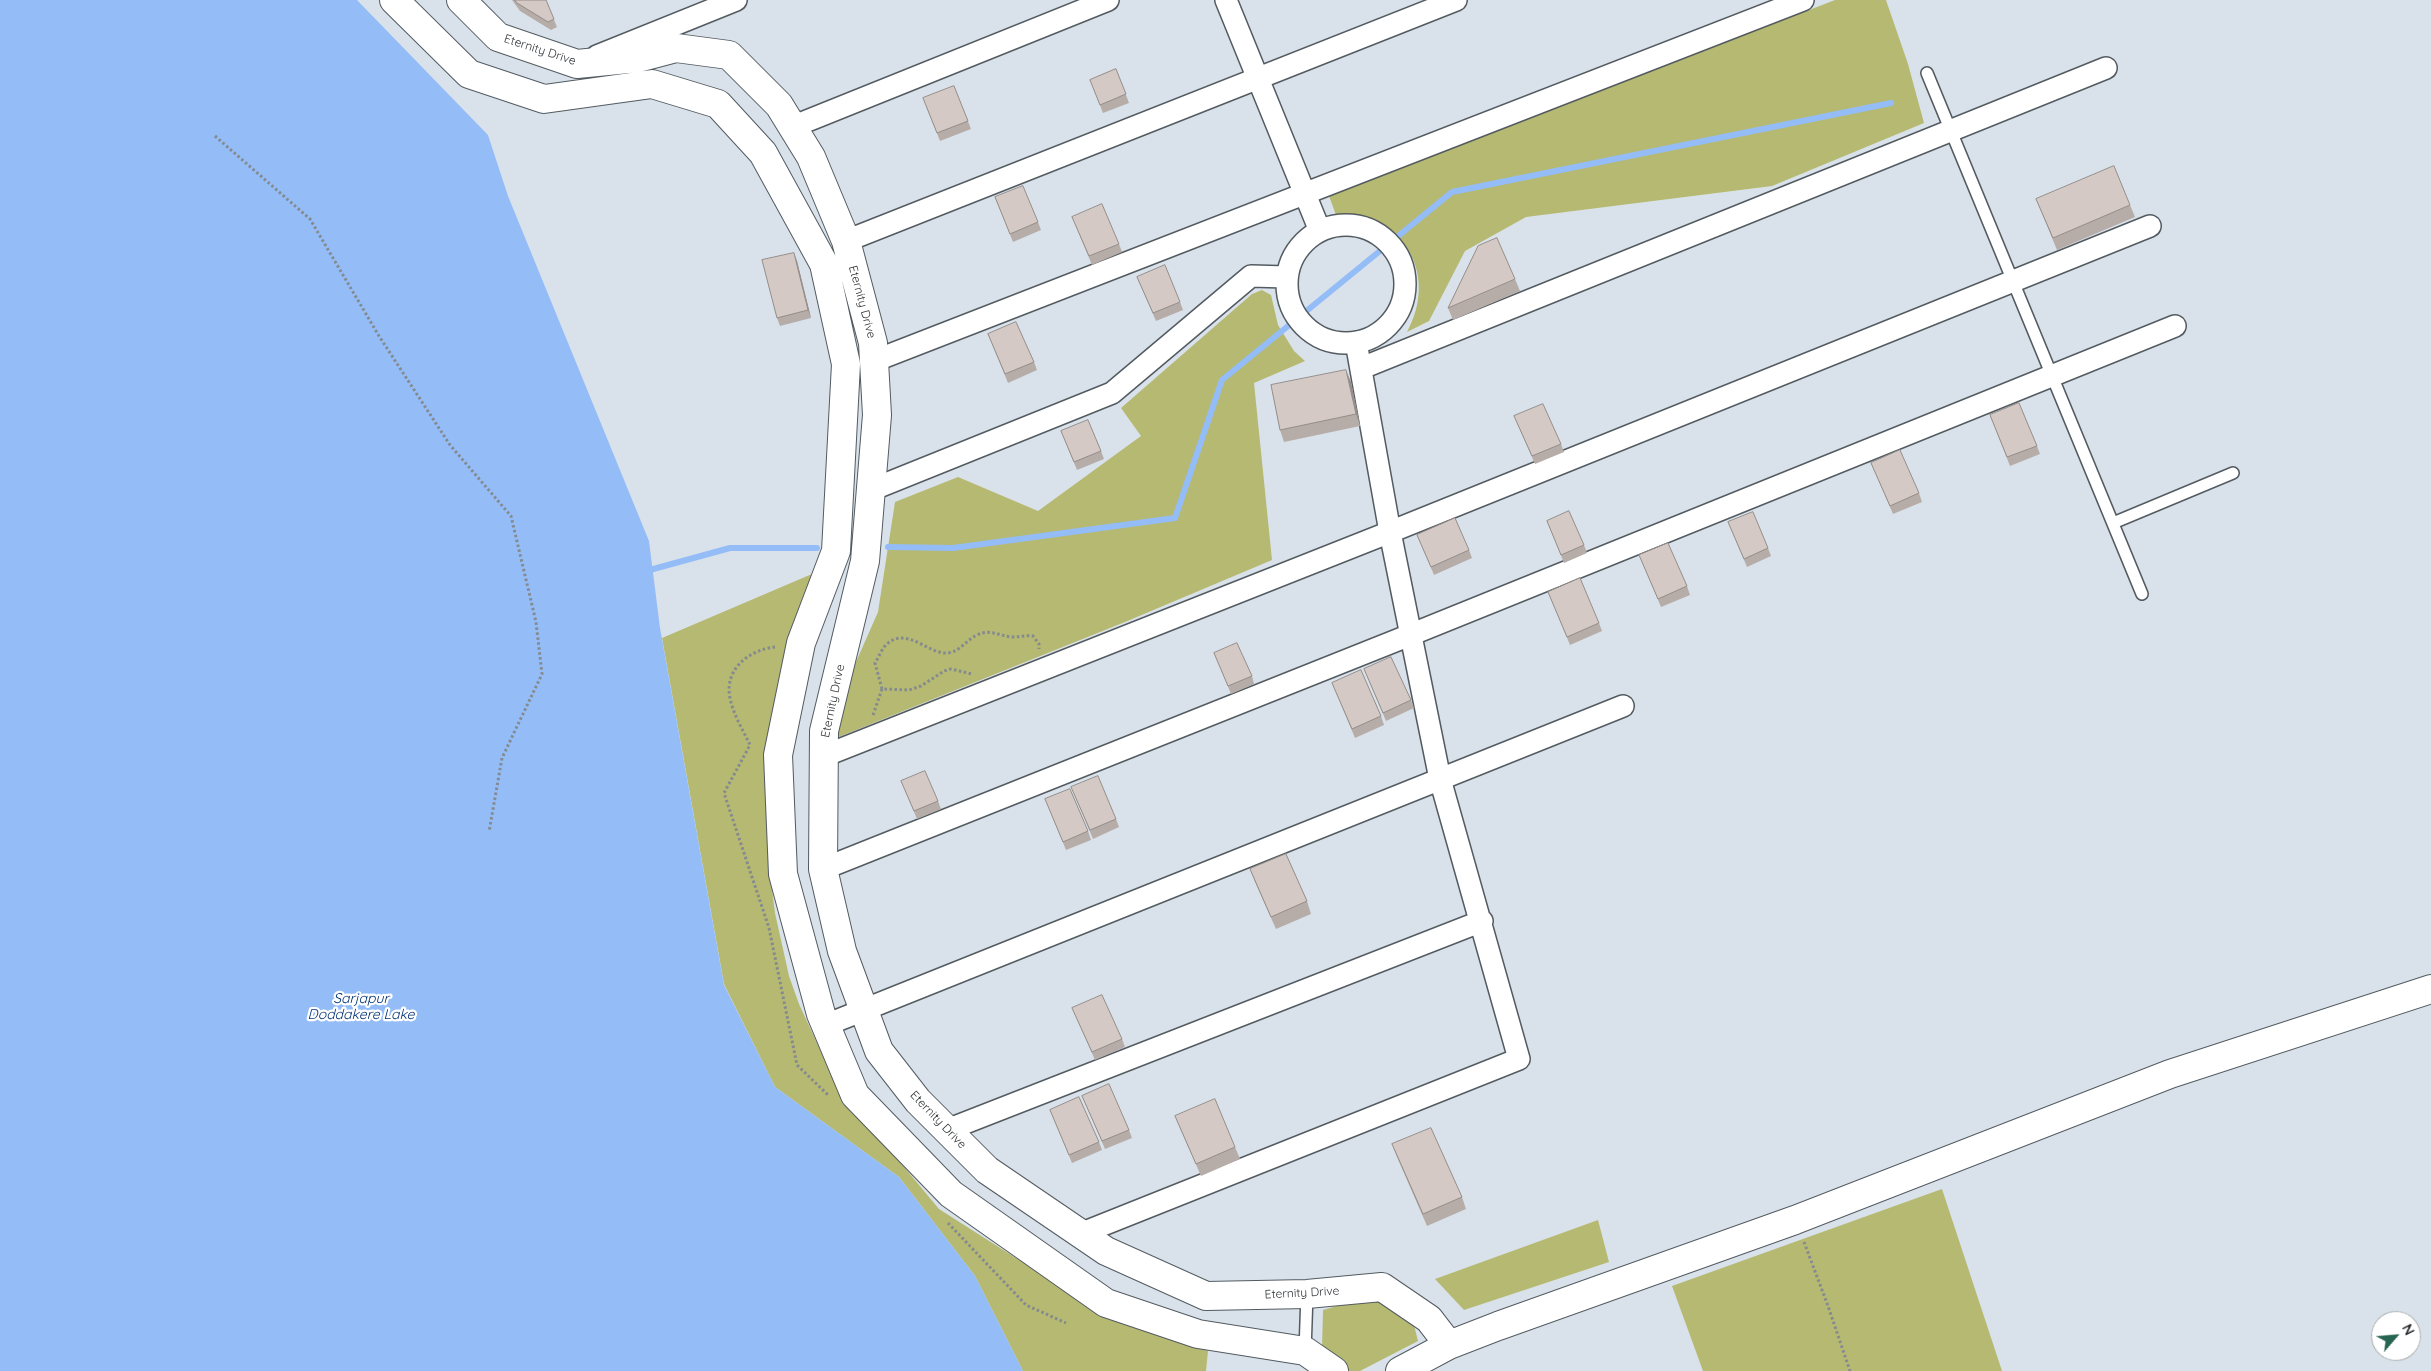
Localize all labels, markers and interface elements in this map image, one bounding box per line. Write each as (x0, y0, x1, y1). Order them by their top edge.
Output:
street label: Eternity Drive (502, 32, 578, 68)
street label: Eternity Drive (845, 264, 879, 340)
street label: Eternity Drive (818, 663, 848, 739)
water label: Sarjapur Doddakere Lake (307, 991, 415, 1024)
street label: Eternity Drive (907, 1088, 969, 1152)
street label: Eternity Drive (1264, 1284, 1340, 1302)
north arrow (2371, 1311, 2421, 1361)
text: N (2398, 1321, 2419, 1338)

